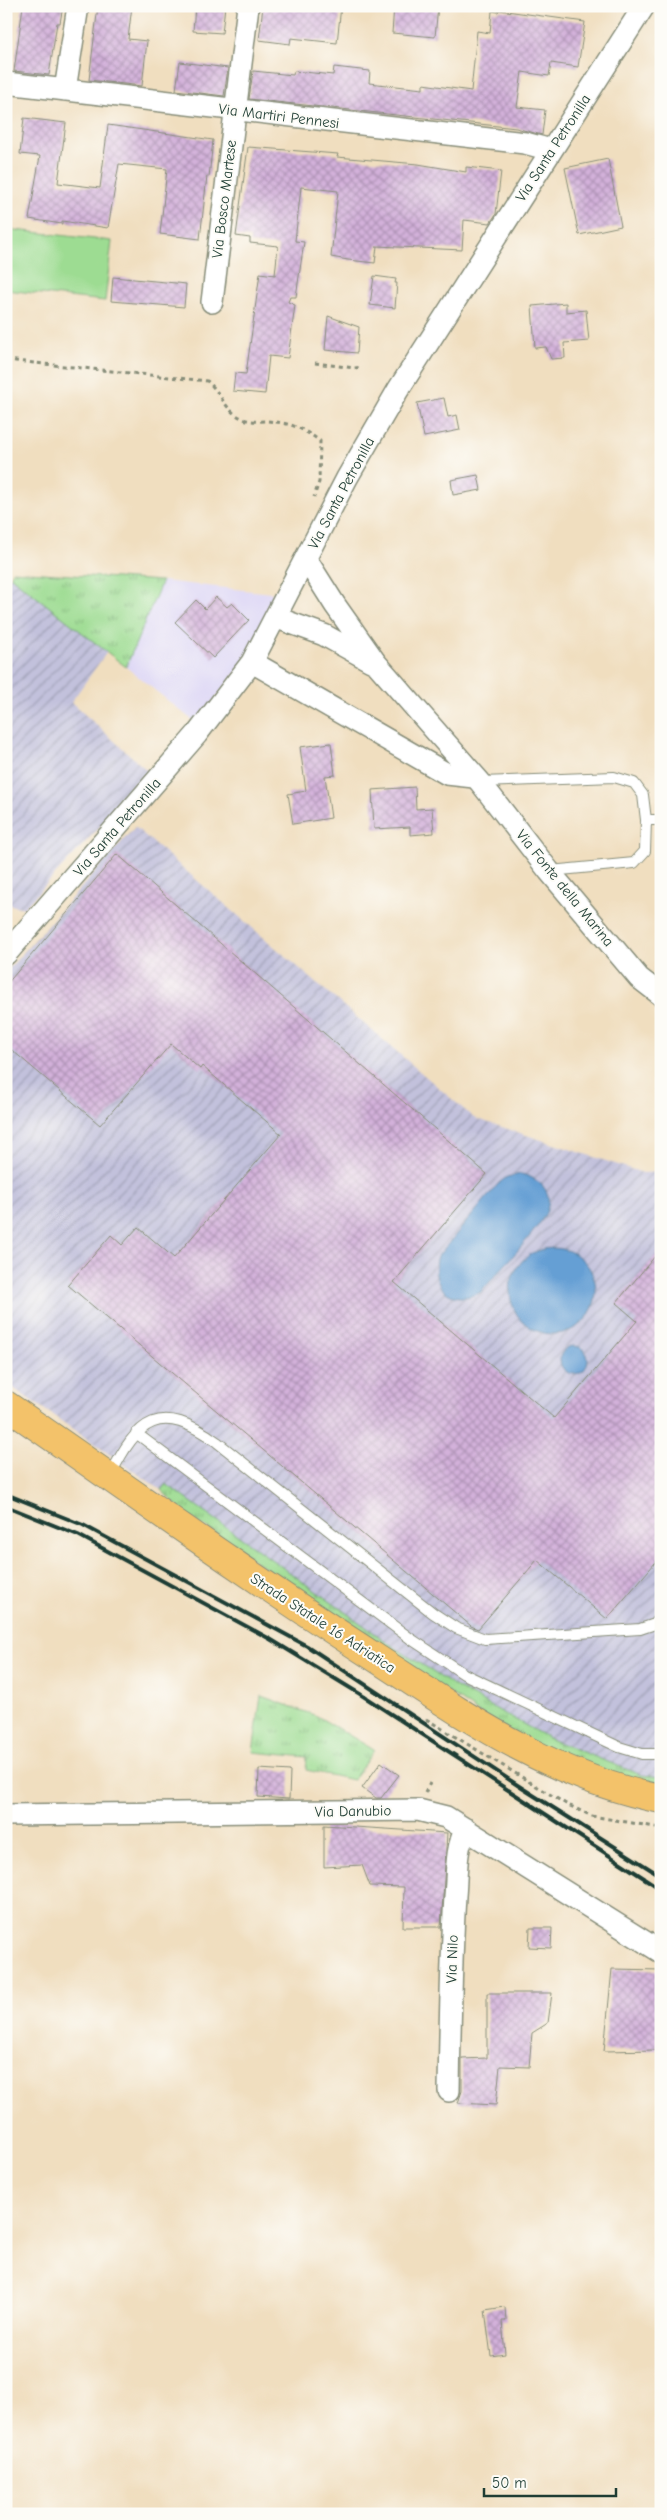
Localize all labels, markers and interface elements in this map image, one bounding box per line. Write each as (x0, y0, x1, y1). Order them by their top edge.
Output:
street label: Via Santa Petronilla (512, 91, 594, 205)
street label: Via Martiri Pennesi (218, 100, 340, 132)
street label: Via Bosco Martese (208, 138, 240, 259)
street label: Via Santa Petronilla (304, 434, 378, 552)
street label: Via Santa Petronilla (69, 774, 165, 880)
street label: Via Fonte della Marina (512, 826, 618, 950)
street label: Strada Statale 16 Adriatica (247, 1569, 399, 1677)
street label: Via Danubio (314, 1801, 392, 1821)
street label: Via Nilo (442, 1934, 462, 1984)
scale bar (484, 2465, 617, 2497)
text: 50 m (492, 2474, 527, 2492)

